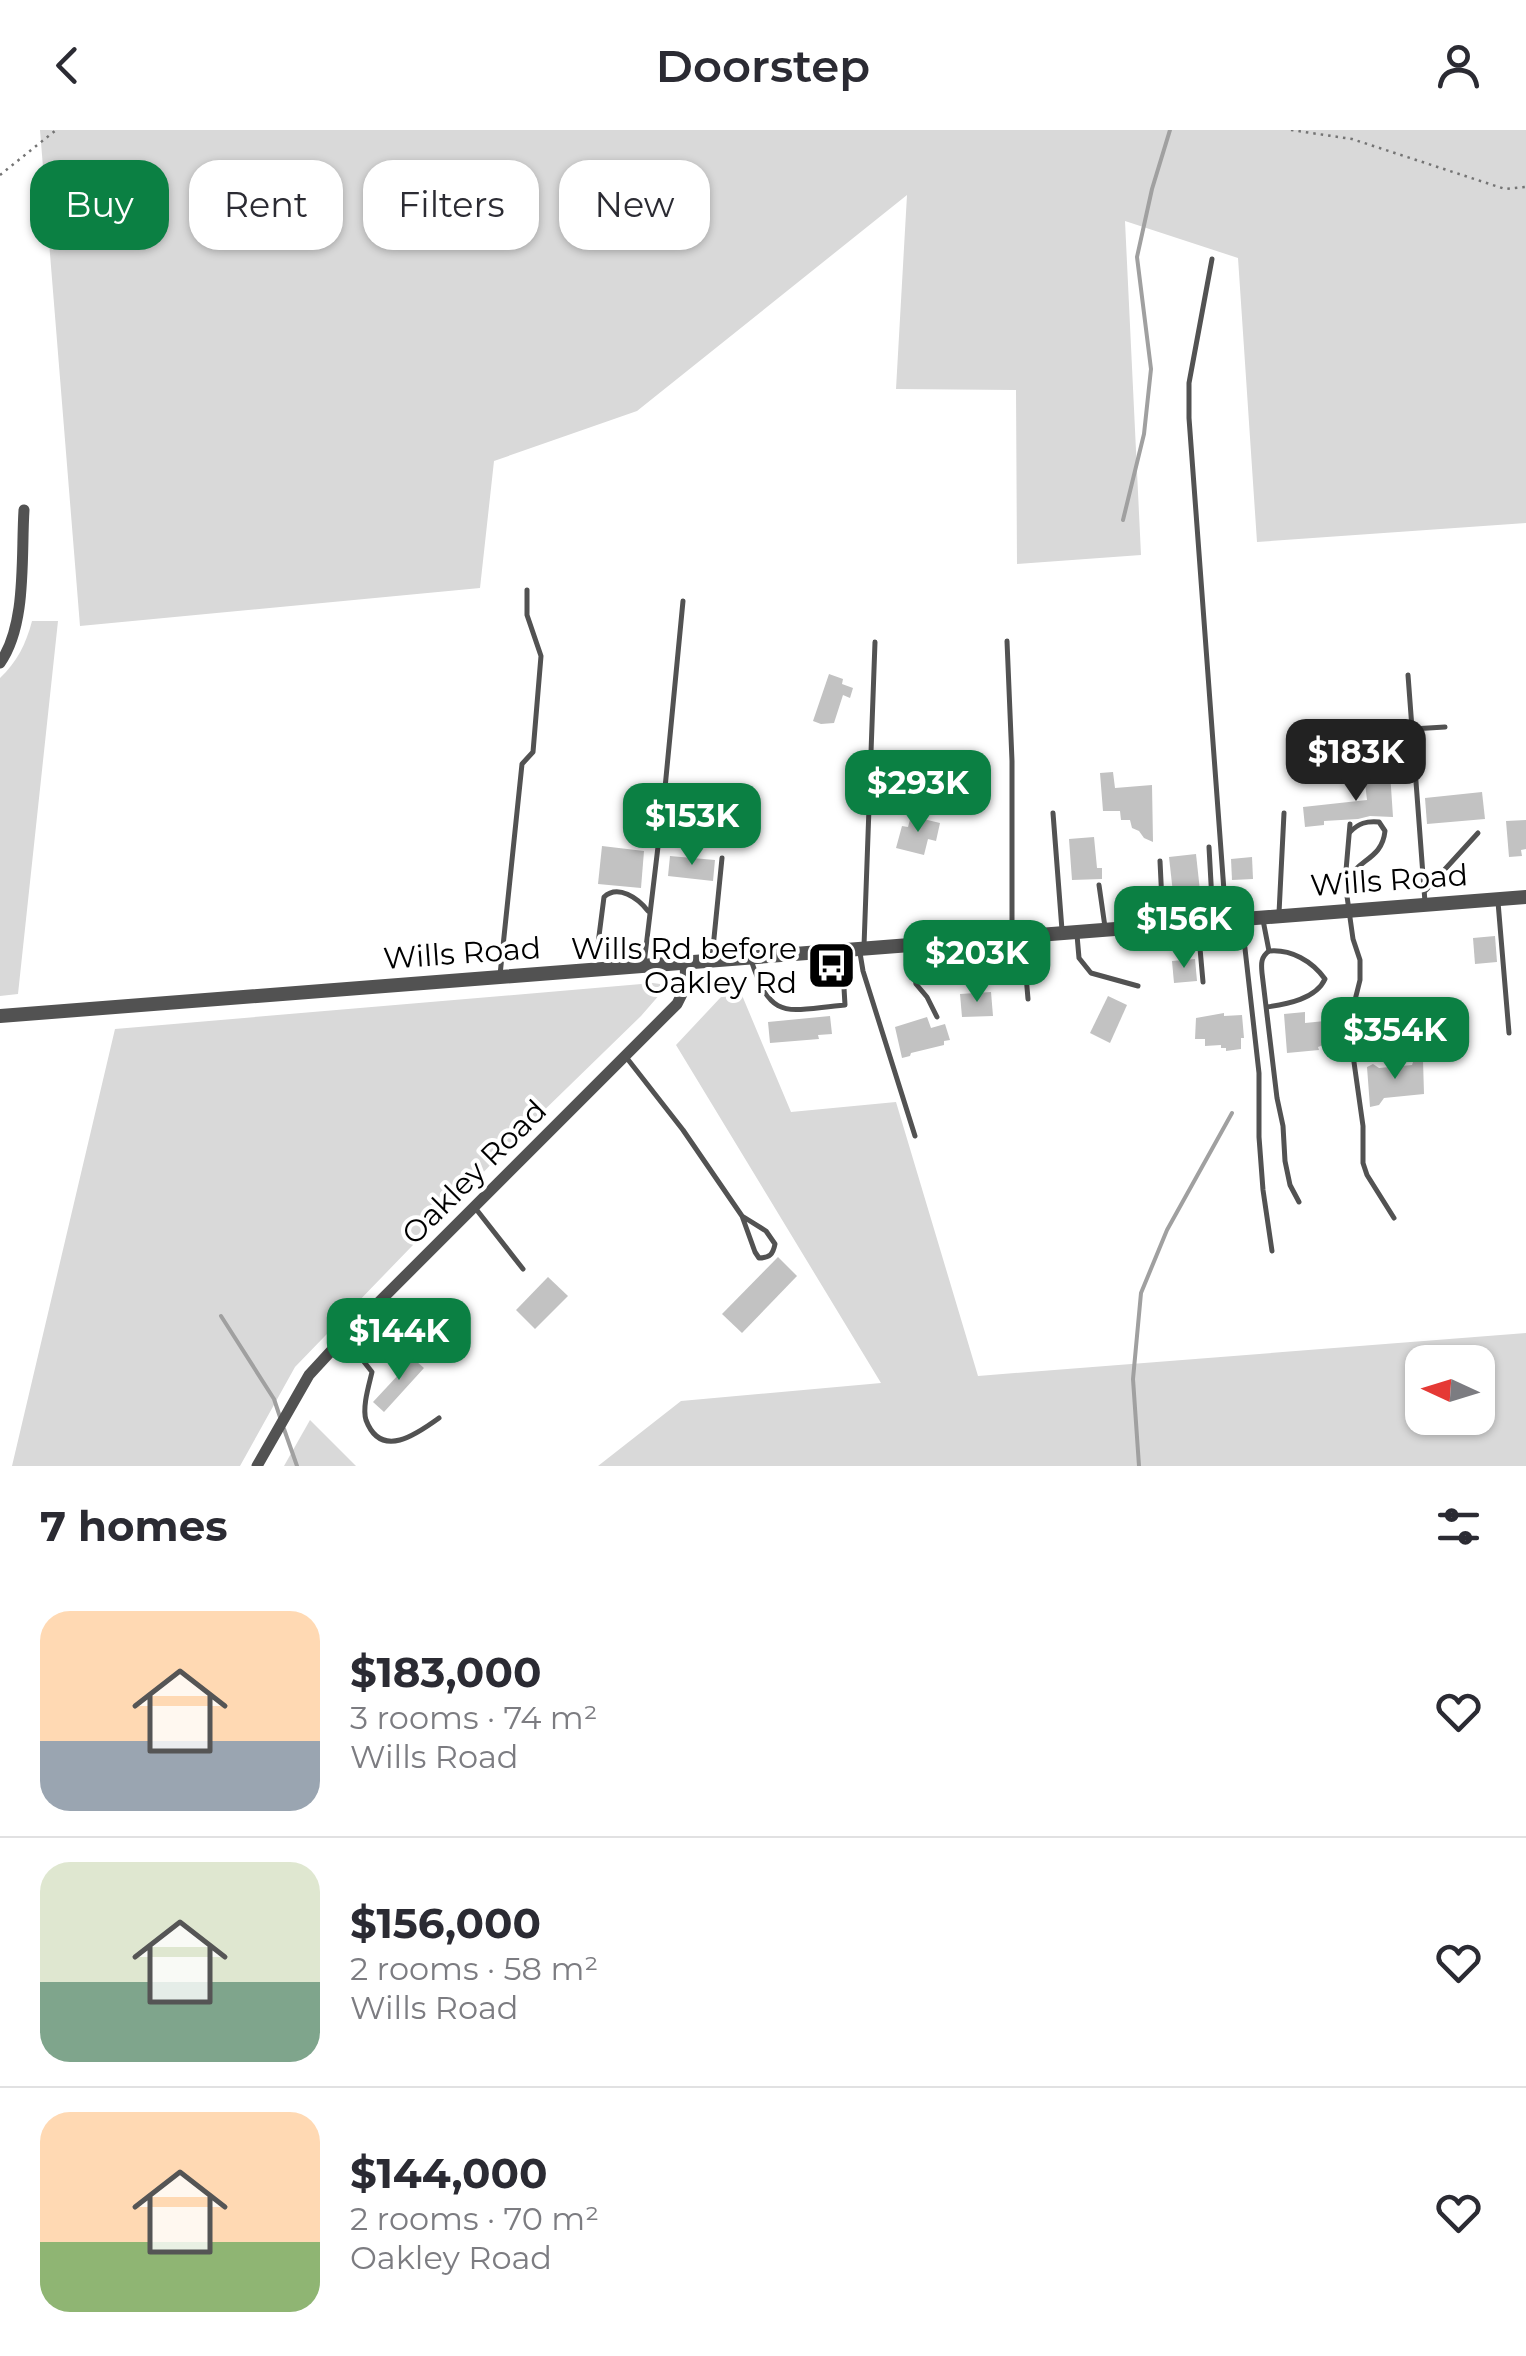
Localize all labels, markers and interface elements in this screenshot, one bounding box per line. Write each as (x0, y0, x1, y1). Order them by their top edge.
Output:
icon: back (40, 38, 95, 93)
text: Doorstep (656, 38, 870, 93)
icon: person (1431, 38, 1486, 93)
chip: Buy (30, 160, 169, 250)
chip: Rent (189, 160, 343, 250)
chip: Filters (363, 160, 539, 250)
chip: New (559, 160, 710, 250)
pin: $183K (1286, 719, 1426, 804)
text: $183K (1308, 732, 1404, 771)
pin: $293K (848, 750, 988, 835)
text: $293K (867, 763, 969, 802)
pin: $153K (622, 783, 762, 868)
text: $153K (645, 796, 739, 835)
street label: Wills Road (1309, 856, 1469, 904)
pin: $156K (1114, 886, 1254, 971)
text: $156K (1136, 899, 1232, 938)
pin: $203K (907, 920, 1047, 1005)
street label: Wills Road (382, 929, 542, 977)
place label: Wills Rd before Oakley Rd (571, 930, 797, 1001)
text: $203K (925, 933, 1029, 972)
bus stop icon: Wills Rd before Oakley Rd (806, 939, 858, 991)
pin: $354K (1325, 997, 1465, 1082)
text: $354K (1343, 1010, 1447, 1049)
street label: Oakley Road (394, 1092, 554, 1252)
pin: $144K (329, 1298, 469, 1383)
text: $144K (349, 1311, 449, 1350)
north arrow (1405, 1345, 1495, 1435)
map controls (1405, 1345, 1495, 1435)
icon: filters (1431, 1499, 1486, 1554)
text: 7 homes (40, 1500, 228, 1552)
text: $183,000 (350, 1646, 541, 1698)
icon: home (120, 1651, 240, 1771)
icon: heart (1431, 1684, 1486, 1739)
text: 3 rooms · 74 m² (350, 1698, 597, 1737)
text: Wills Road (350, 1737, 518, 1776)
text: $156,000 (350, 1897, 541, 1949)
icon: home (120, 1902, 240, 2022)
icon: heart (1431, 1935, 1486, 1990)
text: 2 rooms · 58 m² (350, 1949, 598, 1988)
text: Wills Road (350, 1988, 518, 2027)
text: $144,000 (350, 2147, 548, 2199)
icon: home (120, 2152, 240, 2272)
icon: heart (1431, 2185, 1486, 2240)
text: 2 rooms · 70 m² (350, 2199, 599, 2238)
text: Oakley Road (350, 2238, 552, 2277)

